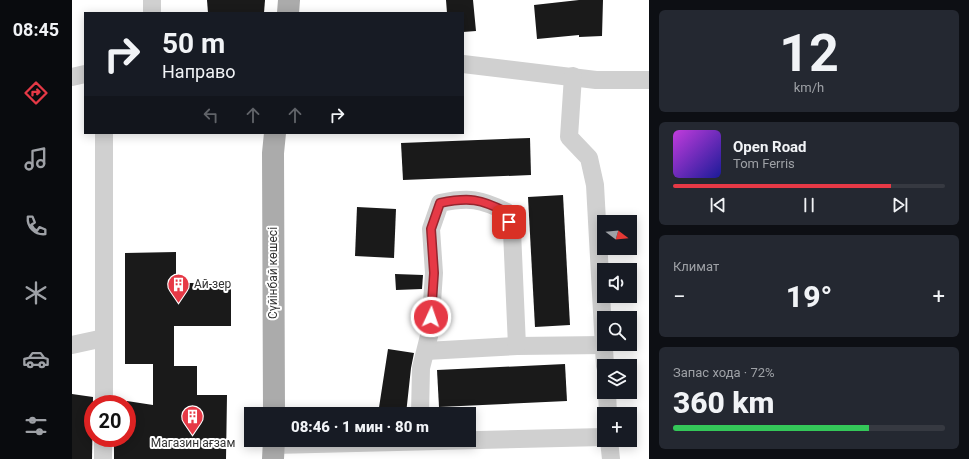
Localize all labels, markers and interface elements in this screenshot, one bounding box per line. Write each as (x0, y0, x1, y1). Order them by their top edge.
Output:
text: 08:45 (13, 19, 59, 40)
text: 12 (779, 23, 839, 84)
text: 50 m (162, 27, 225, 60)
icon: right (96, 28, 148, 80)
text: Направо (162, 61, 235, 82)
icon: directions (22, 79, 50, 107)
text: km/h (794, 80, 824, 95)
icon: left (200, 104, 222, 126)
icon: ahead (242, 104, 264, 126)
icon: ahead (284, 104, 306, 126)
icon: right (326, 104, 348, 126)
text: Open Road (733, 138, 807, 156)
icon: music (22, 145, 50, 173)
text: Tom Ferris (733, 156, 795, 171)
icon: previous (707, 194, 729, 216)
icon: pause (798, 194, 820, 216)
icon: next (889, 194, 911, 216)
pin (492, 205, 526, 239)
icon: arrive (498, 211, 520, 233)
icon: phone (22, 212, 50, 240)
north arrow (597, 215, 637, 255)
map controls (597, 215, 637, 447)
street label: Сүйінбай көшесі (266, 227, 280, 319)
text: Климат (673, 259, 719, 274)
button: sound (597, 263, 637, 303)
building icon: Ай-зер (165, 271, 191, 304)
place label: Ай-зер (194, 277, 232, 291)
icon: climate (22, 279, 50, 307)
text: 19° (786, 279, 832, 314)
text: − (673, 284, 686, 309)
text: + (933, 284, 945, 309)
position arrow (410, 296, 452, 338)
button: search (597, 311, 637, 351)
icon: car (22, 345, 50, 373)
button: layers (597, 359, 637, 399)
text: Запас хода · 72% (673, 365, 775, 380)
text: 360 km (673, 385, 775, 420)
speed limit sign: 20 (84, 395, 136, 447)
building icon: Магазин ағзам (180, 403, 206, 436)
button: + (597, 407, 637, 447)
icon: filters (22, 412, 50, 440)
text: 08:46 · 1 мин · 80 m (291, 418, 429, 436)
place label: Магазин ағзам (151, 436, 235, 450)

